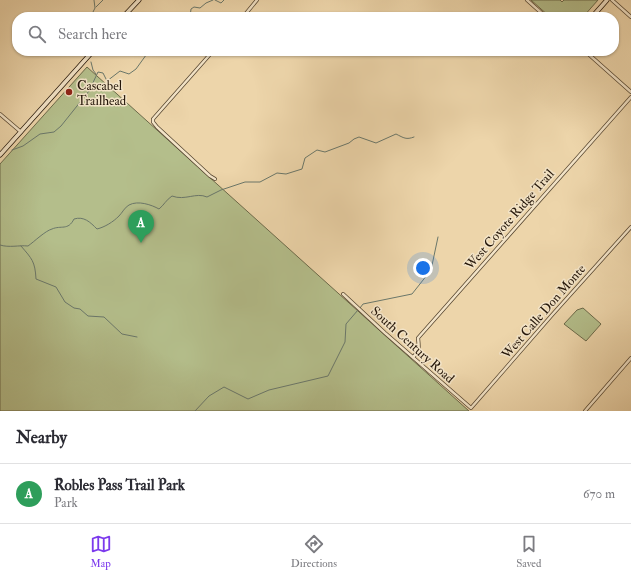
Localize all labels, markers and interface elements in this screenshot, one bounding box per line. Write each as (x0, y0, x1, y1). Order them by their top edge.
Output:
search box (12, 12, 619, 56)
icon: search (26, 23, 48, 45)
text: Search here (58, 25, 127, 44)
place label: Cascabel Trailhead (77, 78, 127, 109)
marker: Cascabel Trailhead (64, 87, 74, 97)
street label: West Coyote Ridge Trail (461, 166, 559, 275)
pin: A (128, 210, 154, 243)
your location (413, 258, 433, 278)
street label: West Calle Don Monte (498, 261, 589, 363)
street label: South Century Road (367, 303, 458, 388)
text: Nearby (16, 427, 67, 448)
text: Robles Pass Trail Park (54, 476, 185, 495)
text: A (25, 486, 33, 502)
text: 670 m (583, 486, 615, 502)
text: Park (54, 495, 78, 511)
tab: Map (90, 533, 112, 570)
tab: Directions (291, 533, 337, 570)
tab: Saved (516, 533, 541, 570)

